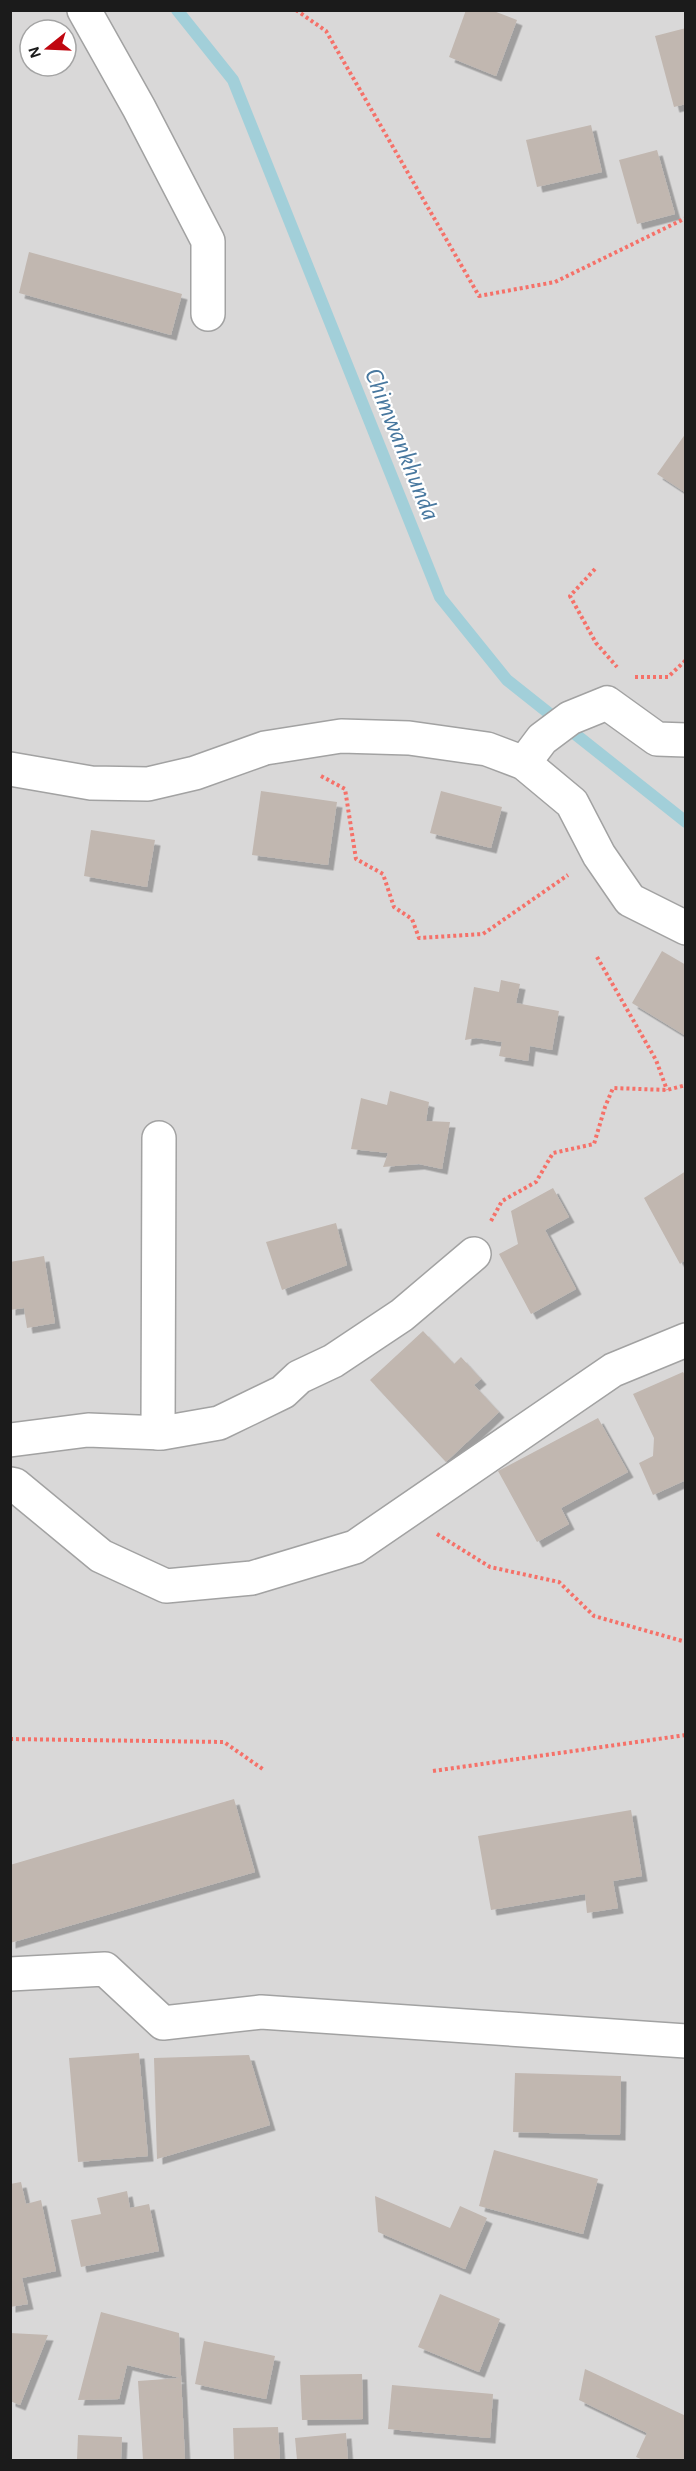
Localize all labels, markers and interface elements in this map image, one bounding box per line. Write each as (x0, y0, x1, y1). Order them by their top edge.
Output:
north arrow (18, 18, 78, 78)
text: N (25, 45, 44, 60)
water label: Chimwankhunda (360, 365, 444, 524)

